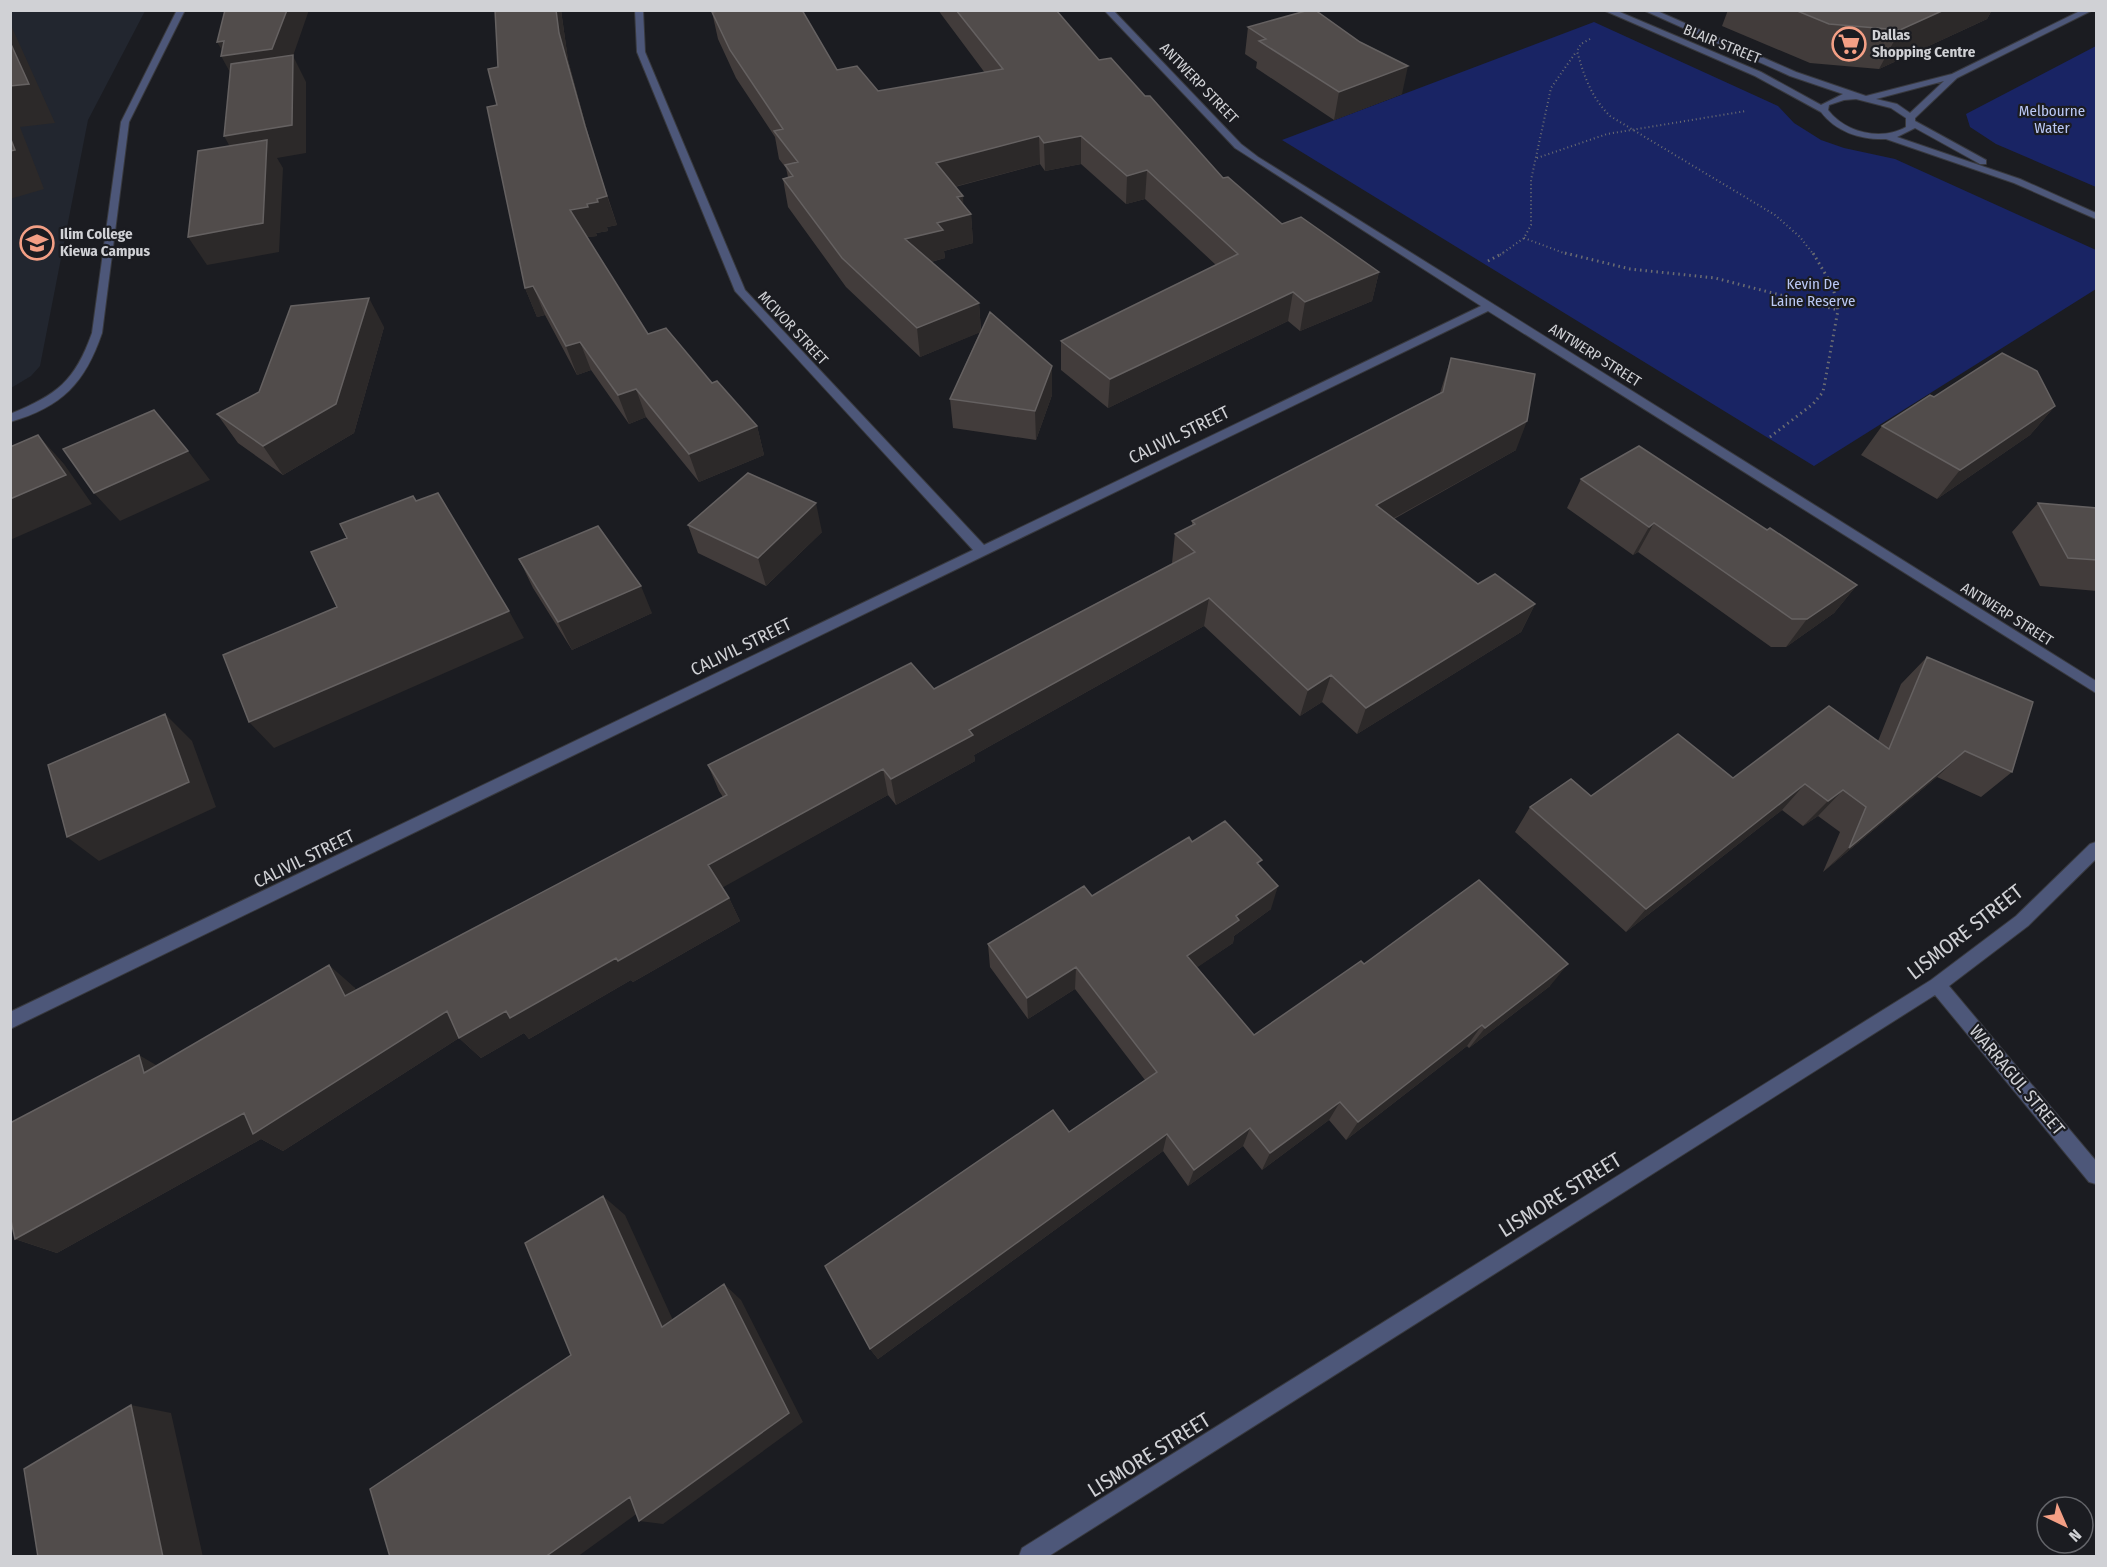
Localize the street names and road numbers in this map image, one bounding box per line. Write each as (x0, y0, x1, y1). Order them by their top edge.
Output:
street label: BLAIR STREET (1681, 20, 1763, 68)
street label: ANTWERP STREET (1156, 39, 1242, 127)
street label: MCIVOR STREET (754, 287, 832, 369)
street label: ANTWERP STREET (1546, 320, 1644, 390)
street label: CALIVIL STREET (1125, 401, 1234, 469)
street label: ANTWERP STREET (1958, 579, 2056, 649)
street label: CALIVIL STREET (687, 613, 796, 681)
street label: CALIVIL STREET (250, 825, 359, 893)
street label: LISMORE STREET (1902, 879, 2028, 985)
street label: WARRAGUL STREET (1965, 1021, 2070, 1140)
street label: LISMORE STREET (1494, 1147, 1626, 1243)
street label: LISMORE STREET (1083, 1407, 1215, 1503)

